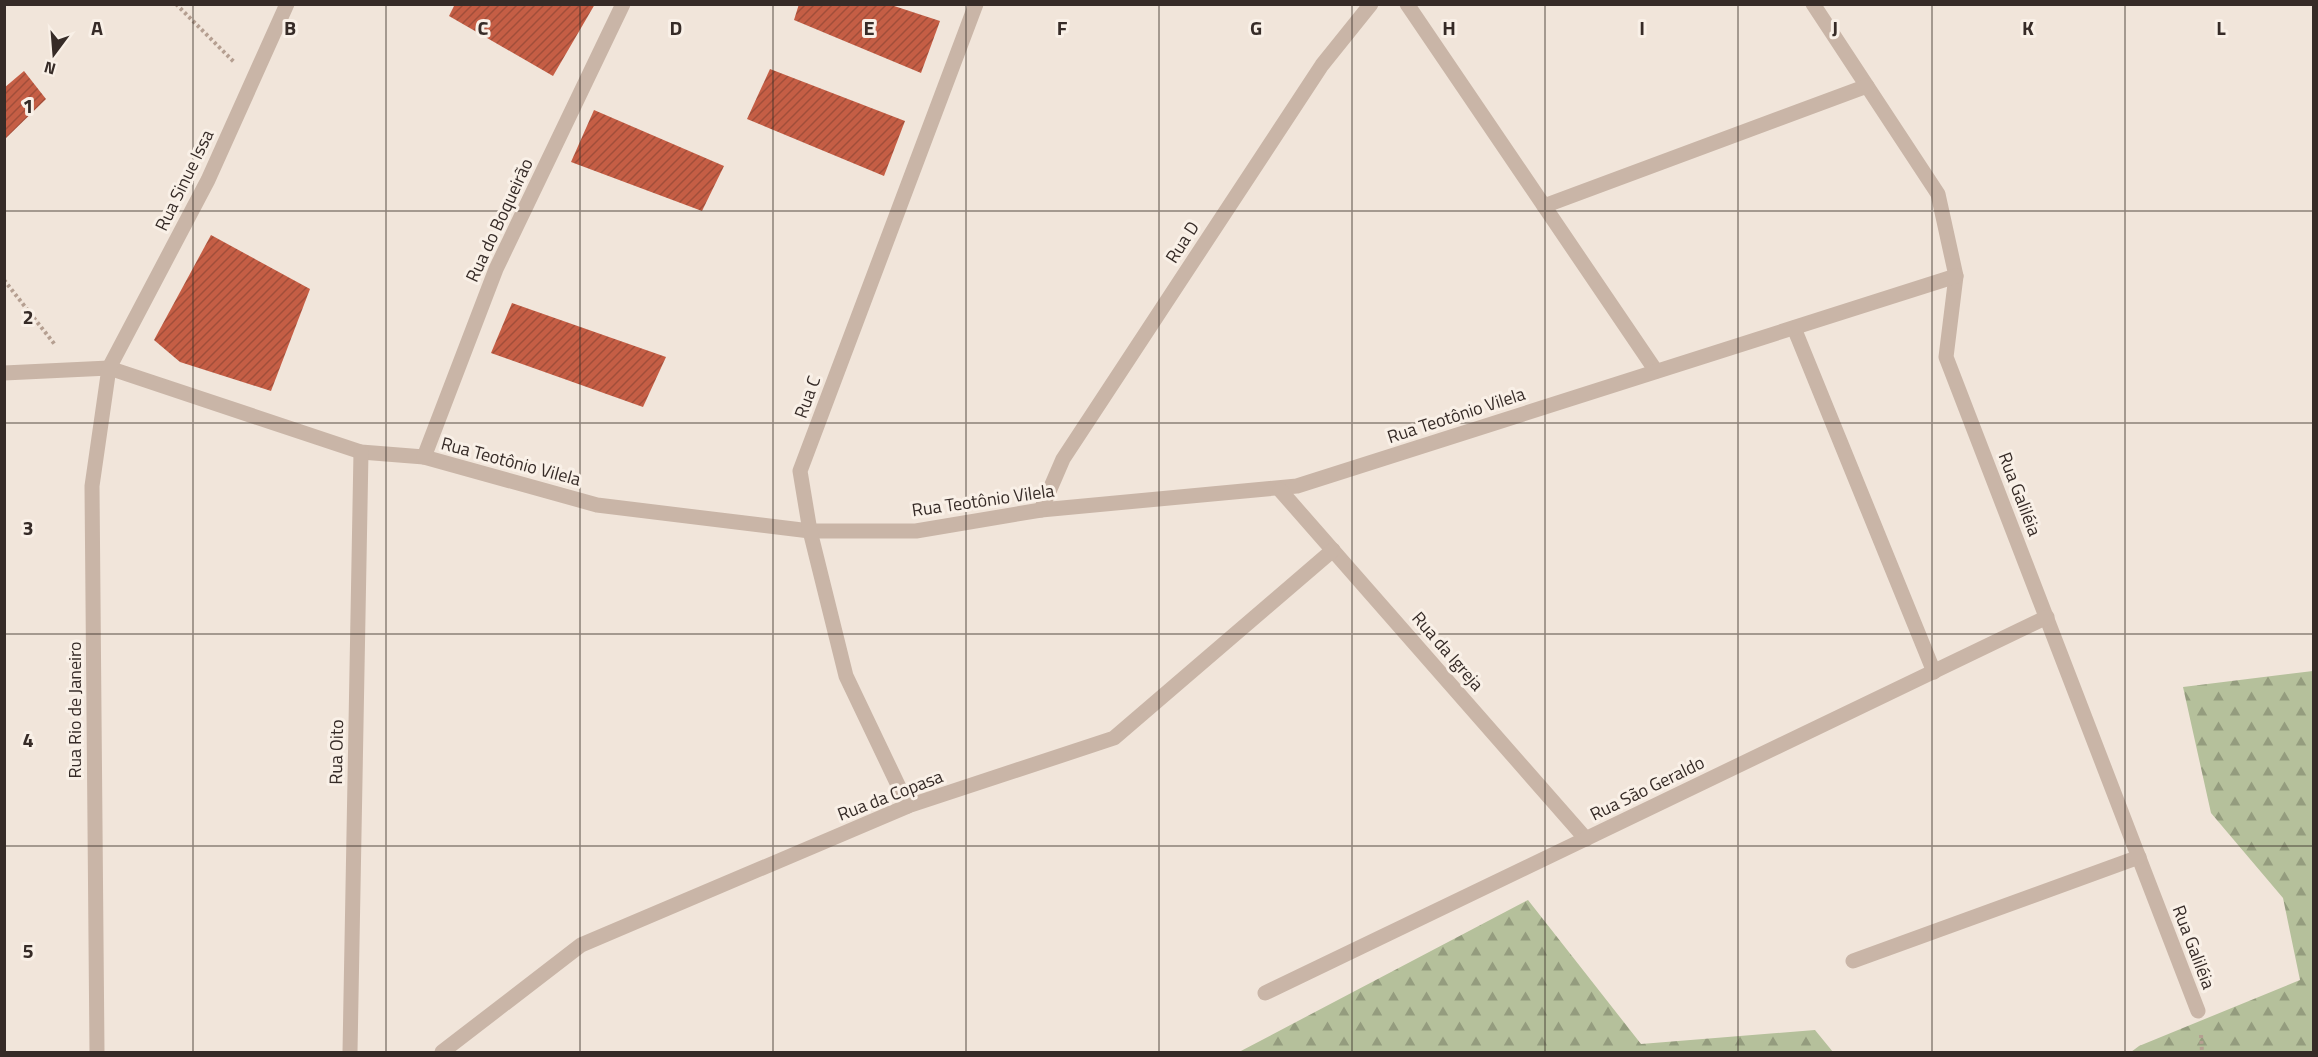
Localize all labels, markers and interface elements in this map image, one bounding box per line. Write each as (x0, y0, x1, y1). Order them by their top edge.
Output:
text: A (91, 12, 103, 43)
text: B (284, 12, 296, 43)
text: C (478, 12, 489, 43)
text: D (670, 12, 682, 43)
text: E (863, 12, 875, 43)
text: F (1057, 12, 1068, 43)
text: G (1250, 12, 1262, 43)
text: H (1442, 12, 1456, 43)
text: I (1639, 12, 1645, 43)
text: J (1832, 12, 1838, 43)
text: K (2022, 12, 2034, 43)
text: L (2216, 12, 2226, 43)
north arrow (24, 24, 84, 84)
text: N (41, 55, 59, 81)
text: 1 (22, 90, 34, 121)
street label: Rua Sinue Issa (148, 125, 220, 235)
street label: Rua do Boqueirão (458, 154, 540, 286)
street label: Rua D (1158, 216, 1206, 268)
text: 2 (22, 301, 34, 332)
street label: Rua C (787, 372, 827, 422)
street label: Rua Teotônio Vilela (1384, 380, 1528, 450)
street label: Rua Teotônio Vilela (438, 429, 584, 493)
street label: Rua Galiléia (1992, 448, 2048, 540)
street label: Rua Teotônio Vilela (910, 477, 1056, 523)
text: 3 (22, 512, 34, 543)
street label: Rua da Igreja (1406, 605, 1490, 697)
street label: Rua Rio de Janeiro (61, 641, 88, 779)
street label: Rua Oito (322, 719, 350, 785)
text: 4 (22, 724, 34, 755)
street label: Rua São Geraldo (1585, 749, 1709, 827)
street label: Rua da Copasa (833, 762, 947, 828)
street label: Rua Galiléia (2166, 901, 2222, 993)
text: 5 (22, 935, 34, 966)

